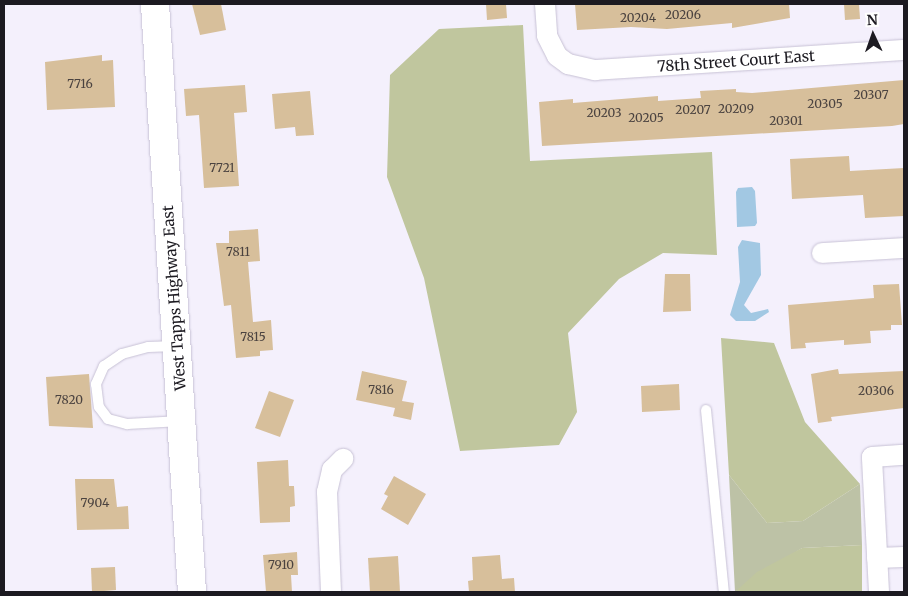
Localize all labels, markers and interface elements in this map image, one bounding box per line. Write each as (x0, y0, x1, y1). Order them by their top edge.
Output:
house number: 20206 (665, 8, 701, 22)
north arrow (848, 10, 898, 60)
house number: 20204 (620, 11, 656, 25)
text: N (866, 11, 878, 29)
street label: 78th Street Court East (657, 47, 815, 75)
house number: 7716 (67, 77, 93, 91)
house number: 20307 (853, 88, 889, 102)
house number: 20305 (807, 97, 843, 111)
house number: 20209 (718, 102, 754, 116)
house number: 20207 (675, 103, 711, 117)
house number: 20203 (586, 106, 622, 120)
house number: 20205 (628, 111, 664, 125)
house number: 20301 (769, 114, 803, 128)
house number: 7721 (209, 161, 235, 175)
street label: West Tapps Highway East (159, 205, 189, 391)
house number: 7811 (226, 245, 250, 259)
house number: 7815 (240, 330, 266, 344)
house number: 7816 (368, 383, 394, 397)
house number: 20306 (858, 384, 894, 398)
house number: 7820 (55, 393, 83, 407)
house number: 7904 (81, 496, 109, 510)
house number: 7910 (268, 558, 294, 572)

